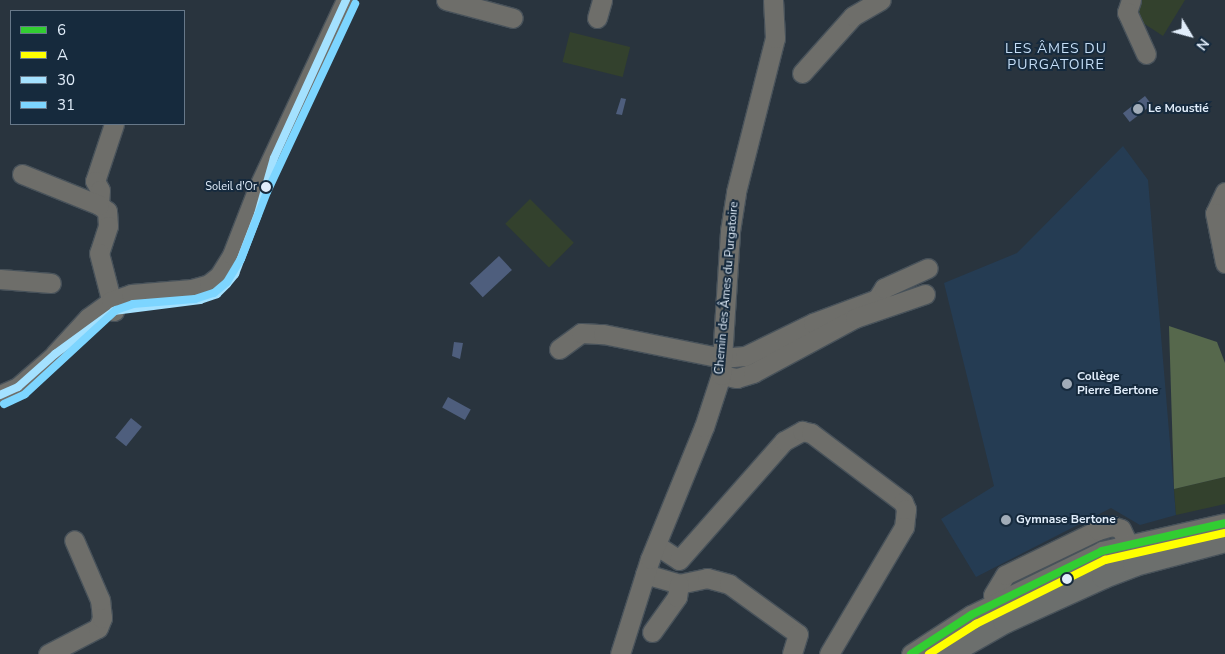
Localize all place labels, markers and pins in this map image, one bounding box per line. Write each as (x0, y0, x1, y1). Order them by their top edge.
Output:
place label: Le Moustié (1148, 102, 1209, 116)
marker: Le Moustié (1132, 103, 1144, 115)
place label: Soleil d'Or (205, 180, 257, 194)
marker: Soleil d'Or (261, 182, 271, 192)
place label: Collège Pierre Bertone (1077, 370, 1158, 398)
marker: Collège Pierre Bertone (1061, 378, 1073, 390)
place label: Gymnase Bertone (1016, 513, 1116, 527)
marker: Gymnase Bertone (1000, 514, 1012, 526)
unlabelled marker (1062, 574, 1072, 584)

